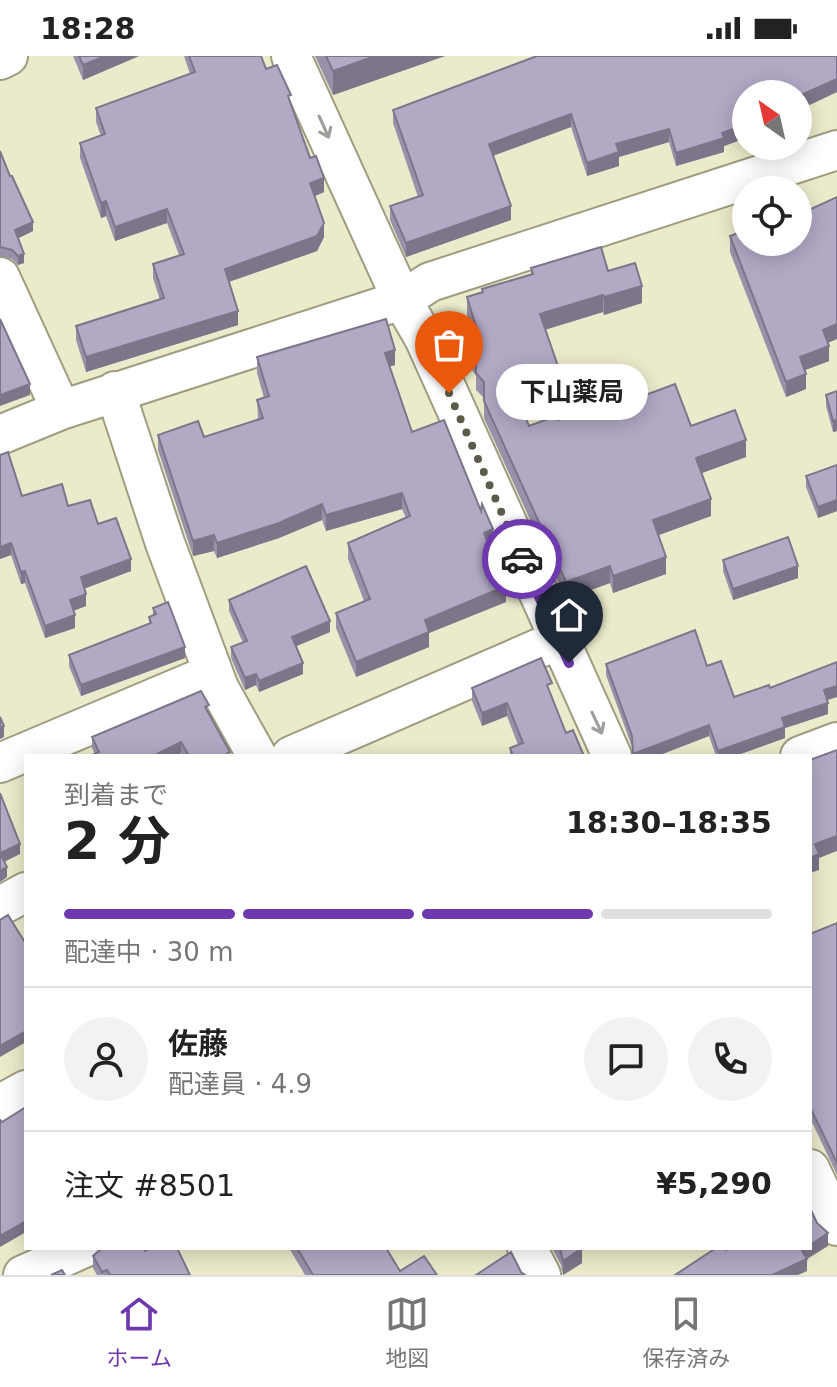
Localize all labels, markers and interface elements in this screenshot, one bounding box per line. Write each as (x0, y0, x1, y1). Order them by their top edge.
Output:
text: 18:28 (40, 11, 136, 46)
north arrow (732, 80, 812, 160)
map controls (732, 80, 812, 256)
one-way arrow (317, 114, 332, 139)
button: locate (732, 176, 812, 256)
pin (415, 311, 483, 393)
icon: bag (427, 323, 471, 367)
callout: 下山薬局 (497, 365, 649, 421)
text: 下山薬局 (520, 377, 624, 407)
courier (482, 519, 562, 599)
icon: car (500, 537, 544, 581)
pin (535, 581, 603, 663)
icon: home (547, 593, 591, 637)
one-way arrow (590, 711, 605, 735)
text: 到着まで (64, 780, 168, 810)
text: 18:30–18:35 (566, 805, 772, 840)
text: 2 分 (64, 811, 170, 871)
text: 配達中 · 30 m (64, 937, 233, 967)
button: person (64, 1017, 148, 1101)
button: chat (584, 1017, 668, 1101)
button: phone (688, 1017, 772, 1101)
text: 佐藤 (168, 1026, 228, 1061)
text: 配達員 · 4.9 (168, 1069, 312, 1099)
text: ¥5,290 (656, 1166, 772, 1201)
text: 注文 #8501 (64, 1168, 235, 1203)
tab: ホーム (107, 1292, 172, 1372)
tab: 地図 (385, 1292, 429, 1372)
tab: 保存済み (642, 1292, 730, 1372)

